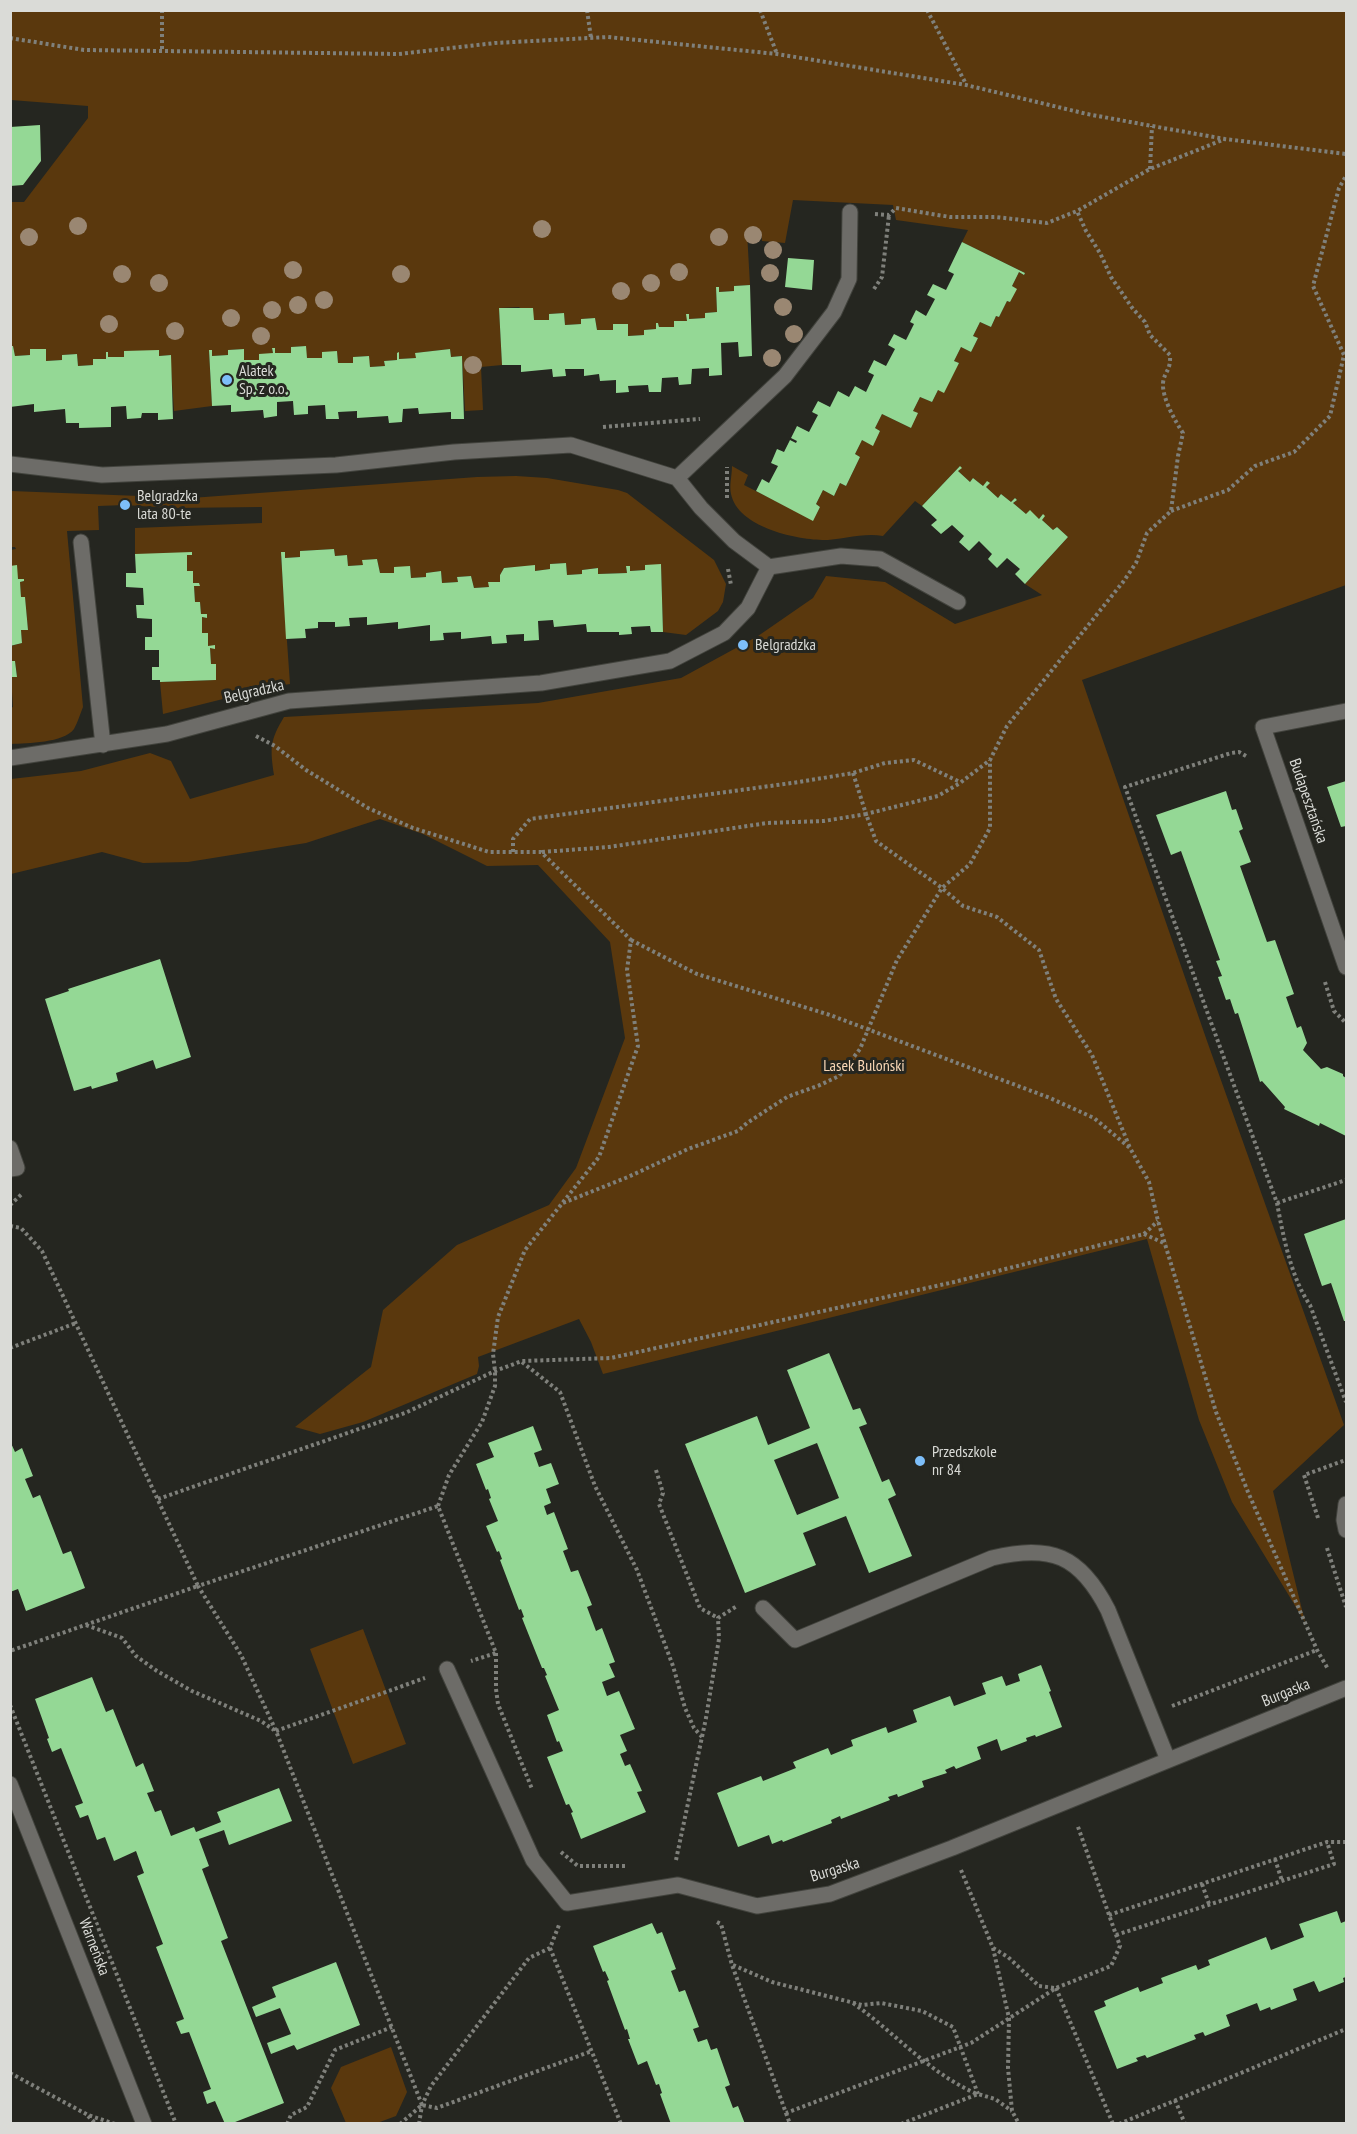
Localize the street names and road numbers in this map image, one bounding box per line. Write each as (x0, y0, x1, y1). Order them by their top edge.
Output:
street label: Belgradzka (222, 676, 286, 708)
street label: Budapesztańska (1285, 756, 1331, 846)
street label: Burgaska (1259, 1675, 1313, 1711)
street label: Burgaska (808, 1853, 862, 1887)
street label: Warneńska (74, 1916, 114, 1978)

